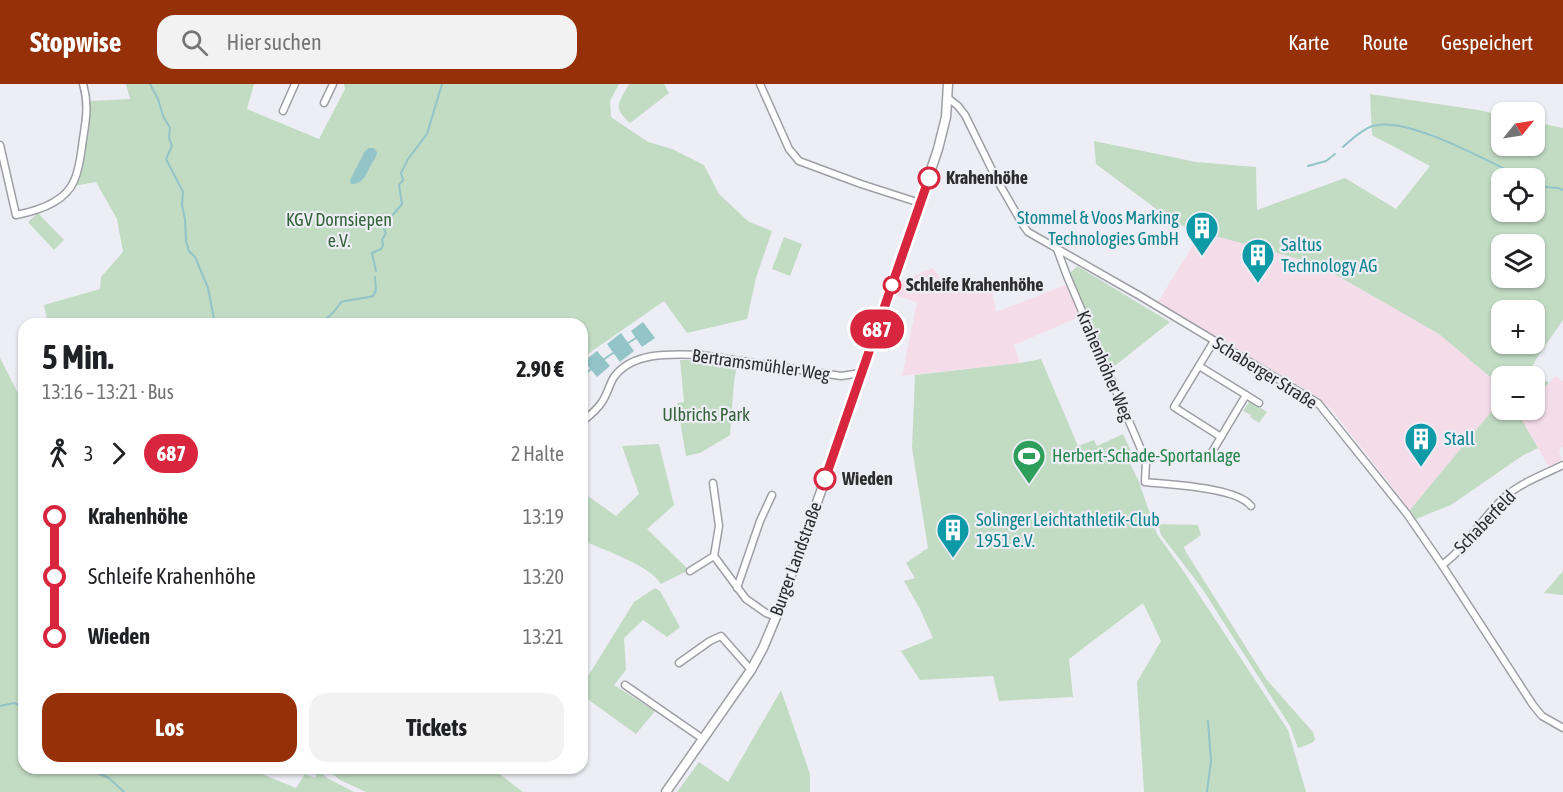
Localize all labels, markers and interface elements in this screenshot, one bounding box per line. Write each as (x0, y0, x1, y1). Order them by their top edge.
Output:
search box (157, 15, 577, 69)
text: Stopwise (30, 26, 121, 58)
icon: search (178, 26, 211, 59)
text: Hier suchen (226, 29, 322, 55)
text: Karte (1288, 30, 1329, 54)
text: Route (1362, 30, 1408, 54)
text: Gespeichert (1441, 30, 1533, 54)
north arrow (1491, 102, 1545, 156)
map controls (1491, 102, 1545, 420)
marker: Krahenhöhe (918, 167, 940, 189)
place label: Krahenhöhe (946, 167, 1028, 188)
button: locate (1491, 168, 1545, 222)
place label: Stommel & Voos Marking Technologies GmbH (1017, 207, 1179, 249)
park label: KGV Dornsiepen e.V. (286, 209, 392, 251)
building icon: Stommel & Voos Marking Technologies GmbH (1184, 210, 1220, 257)
place label: Saltus Technology AG (1281, 234, 1378, 276)
button: layers (1491, 234, 1545, 288)
building icon: Saltus Technology AG (1240, 237, 1276, 284)
place label: Schleife Krahenhöhe (906, 274, 1043, 295)
marker: Schleife Krahenhöhe (883, 276, 901, 294)
button: + (1491, 300, 1545, 354)
street label: Krahenhöher Weg (1073, 307, 1138, 424)
line badge: 687 (842, 310, 912, 348)
text: 687 (862, 317, 892, 341)
street label: Schaberger Straße (1209, 332, 1321, 413)
text: 5 Min. (42, 338, 114, 376)
street label: Bertramsmühler Weg (691, 344, 832, 385)
text: 2.90 € (516, 356, 564, 382)
button: − (1491, 366, 1545, 420)
text: 13:16 – 13:21 · Bus (42, 380, 174, 403)
park label: Ulbrichs Park (662, 404, 750, 425)
building icon: Stall (1403, 421, 1439, 468)
place label: Stall (1444, 428, 1475, 449)
icon: walk (42, 437, 75, 470)
icon: forward (102, 437, 135, 470)
sports icon: Herbert-Schade-Sportanlage (1011, 438, 1047, 485)
text: 687 (156, 441, 186, 465)
text: 3 (84, 442, 93, 465)
text: 2 Halte (511, 442, 564, 465)
place label: Herbert-Schade-Sportanlage (1052, 445, 1241, 466)
marker: Wieden (814, 468, 836, 490)
place label: Wieden (841, 468, 893, 489)
street label: Schaberfeld (1450, 486, 1520, 558)
street label: Burger Landstraße (765, 499, 826, 619)
text: Krahenhöhe (88, 503, 188, 529)
text: 13:19 (523, 505, 564, 528)
place label: Solinger Leichtathletik-Club 1951 e.V. (976, 509, 1160, 551)
building icon: Solinger Leichtathletik-Club 1951 e.V. (935, 512, 971, 559)
text: Schleife Krahenhöhe (88, 563, 256, 589)
text: 13:20 (523, 565, 564, 588)
text: Wieden (88, 623, 150, 649)
text: 13:21 (523, 625, 564, 648)
button: Los (42, 693, 297, 762)
button: Tickets (309, 693, 564, 762)

